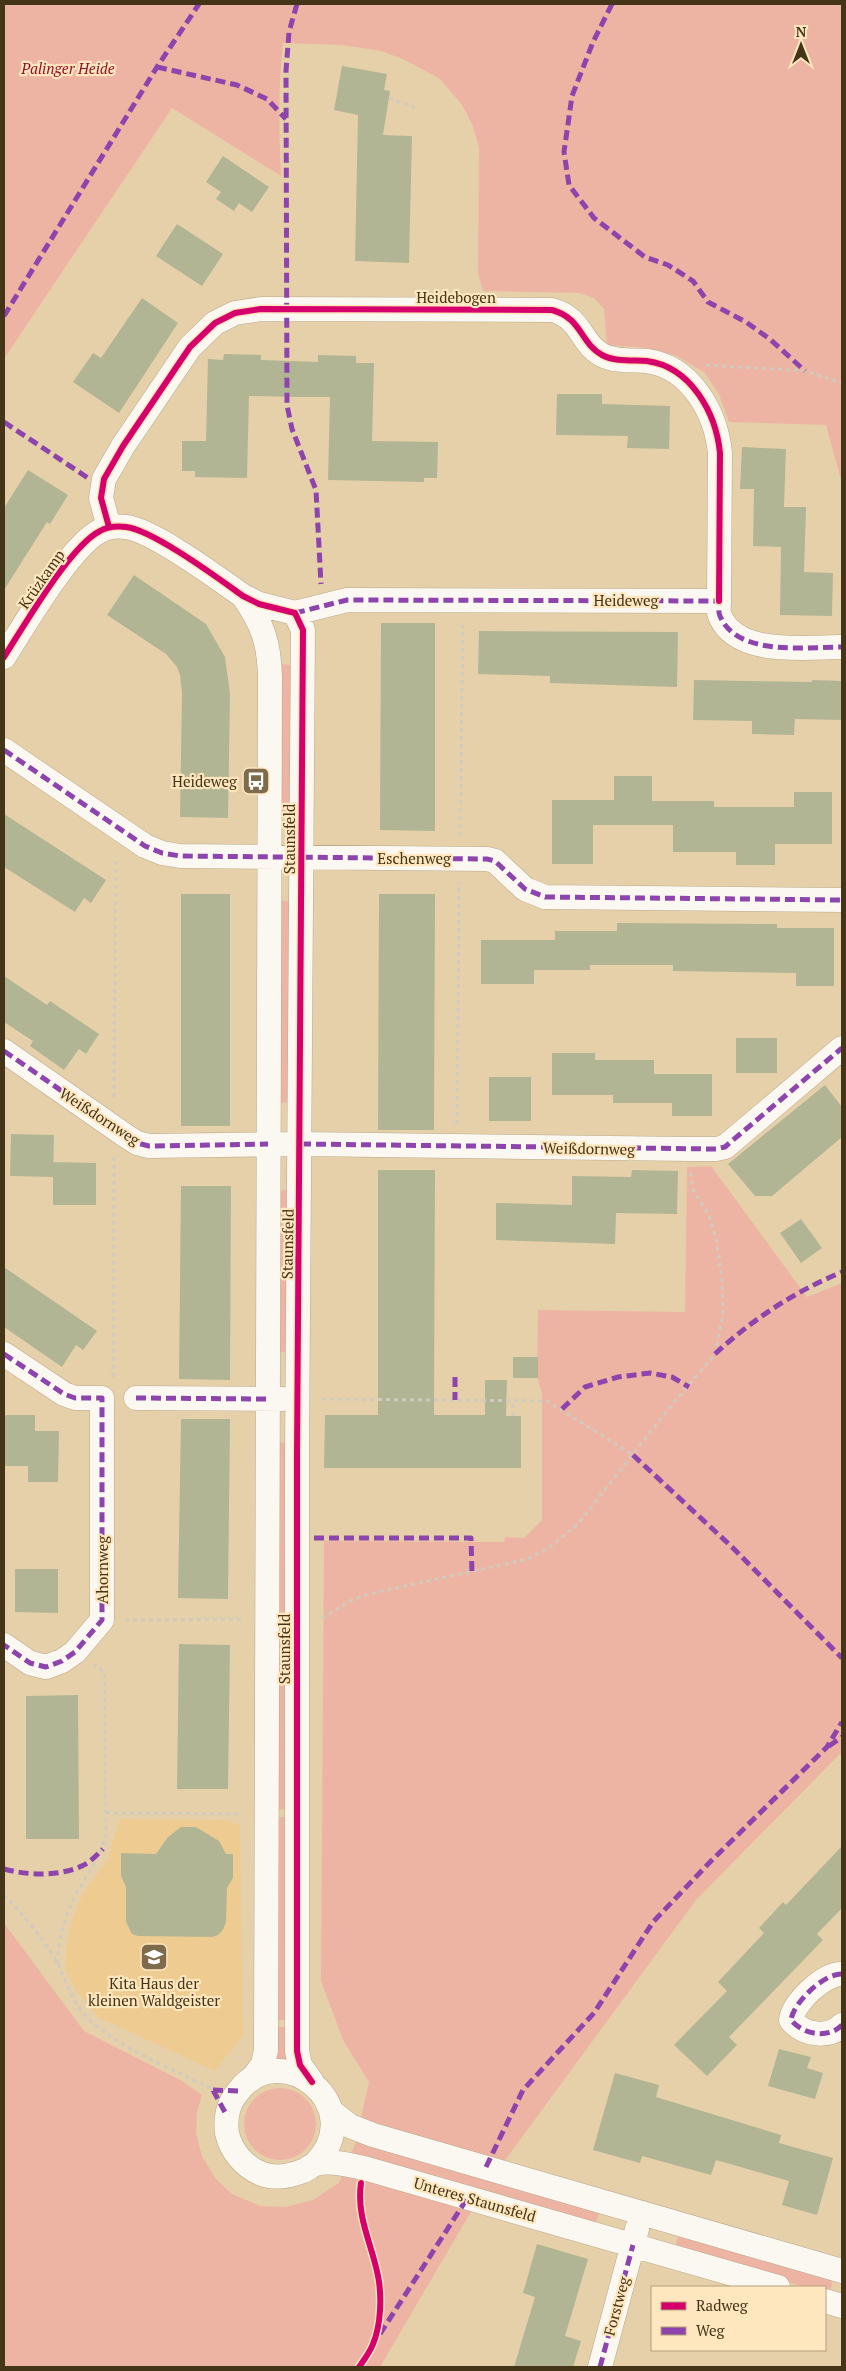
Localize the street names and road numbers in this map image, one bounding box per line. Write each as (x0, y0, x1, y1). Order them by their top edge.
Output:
street label: Heidebogen (416, 287, 496, 307)
street label: Krüzkamp (13, 545, 69, 613)
street label: Heideweg (593, 590, 660, 610)
street label: Staunsfeld (279, 804, 299, 874)
street label: Eschenweg (377, 848, 452, 868)
street label: Weißdornweg (56, 1083, 145, 1150)
street label: Weißdornweg (543, 1137, 636, 1159)
street label: Staunsfeld (276, 1209, 298, 1279)
street label: Ahornweg (92, 1535, 112, 1604)
street label: Staunsfeld (274, 1614, 294, 1684)
street label: Unteres Staunsfeld (412, 2172, 538, 2226)
street label: Forstweg (599, 2273, 634, 2338)

